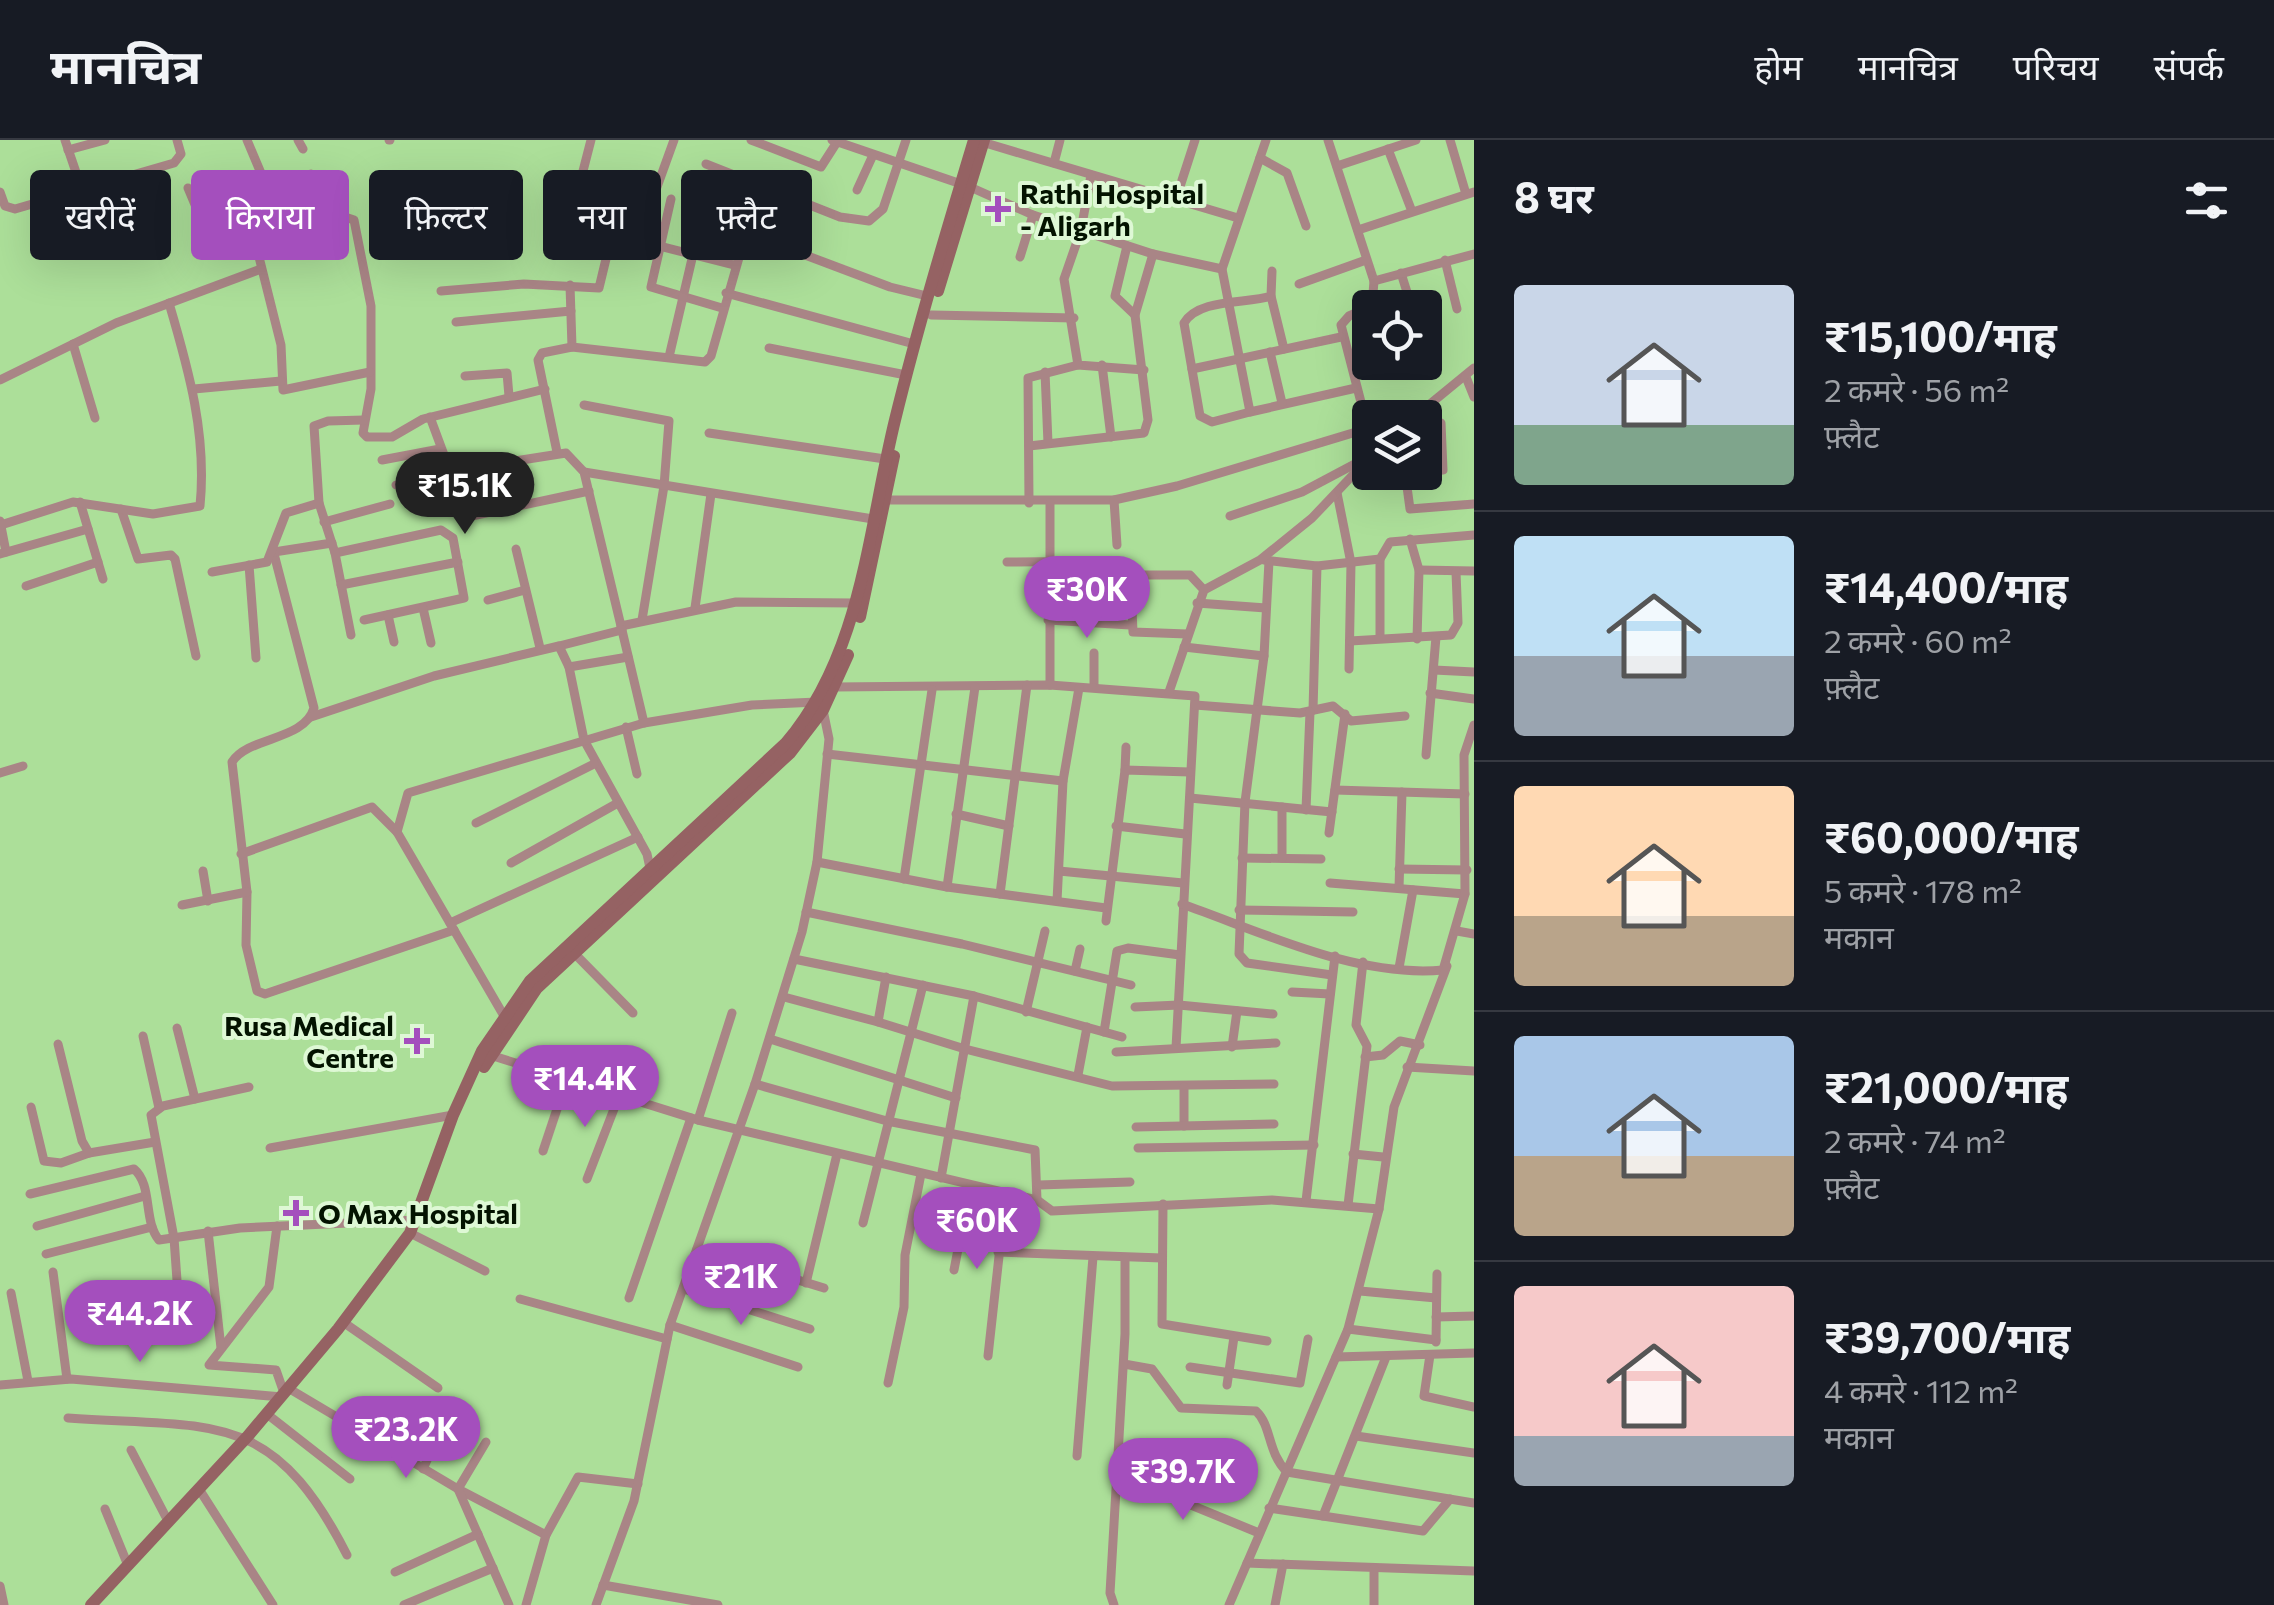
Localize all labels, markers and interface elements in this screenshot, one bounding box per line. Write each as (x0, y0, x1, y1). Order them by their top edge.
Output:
text: मानचित्र (50, 35, 201, 94)
text: होम (1754, 44, 1803, 87)
text: मानचित्र (1858, 44, 1958, 87)
text: परिचय (2013, 44, 2099, 87)
text: संपर्क (2154, 44, 2224, 87)
chip: खरीदें (30, 170, 171, 260)
chip: किराया (191, 170, 349, 260)
chip: फ़िल्टर (369, 170, 523, 260)
chip: नया (543, 170, 661, 260)
chip: फ़्लैट (681, 170, 812, 260)
text: 8 घर (1514, 170, 1594, 222)
icon: filters (2179, 173, 2234, 228)
place label: Rathi Hospital - Aligarh (1020, 176, 1204, 242)
marker: Rathi Hospital - Aligarh (985, 196, 1011, 222)
map controls (1352, 290, 1442, 490)
button: locate (1352, 290, 1442, 380)
text: ₹15,100/माह (1824, 309, 2057, 361)
icon: home (1594, 325, 1714, 445)
text: 2 कमरे · 56 m² (1824, 369, 2009, 409)
button: layers (1352, 400, 1442, 490)
text: फ़्लैट (1824, 415, 1879, 455)
pin: ₹15.1K (384, 452, 546, 537)
text: ₹15.1K (417, 464, 513, 504)
pin: ₹30K (1028, 556, 1146, 641)
text: ₹14,400/माह (1824, 560, 2068, 612)
text: ₹30K (1046, 568, 1128, 608)
icon: home (1594, 576, 1714, 696)
text: 2 कमरे · 60 m² (1824, 620, 2012, 660)
text: फ़्लैट (1824, 666, 1879, 706)
text: ₹60,000/माह (1824, 810, 2079, 862)
icon: home (1594, 826, 1714, 946)
text: 5 कमरे · 178 m² (1824, 870, 2022, 910)
text: मकान (1824, 916, 1894, 956)
place label: Rusa Medical Centre (224, 1008, 394, 1074)
marker: Rusa Medical Centre (404, 1028, 430, 1054)
pin: ₹14.4K (504, 1045, 666, 1130)
text: ₹14.4K (533, 1057, 637, 1097)
text: ₹21,000/माह (1824, 1060, 2068, 1112)
icon: home (1594, 1076, 1714, 1196)
text: 2 कमरे · 74 m² (1824, 1120, 2006, 1160)
text: फ़्लैट (1824, 1166, 1879, 1206)
pin: ₹60K (918, 1187, 1036, 1272)
place label: O Max Hospital (318, 1196, 518, 1230)
text: ₹60K (935, 1199, 1019, 1239)
marker: O Max Hospital (283, 1200, 309, 1226)
pin: ₹21K (682, 1243, 800, 1328)
text: ₹21K (704, 1255, 778, 1295)
pin: ₹44.2K (59, 1280, 221, 1365)
text: ₹44.2K (87, 1292, 193, 1332)
text: ₹39,700/माह (1824, 1310, 2070, 1362)
icon: home (1594, 1326, 1714, 1446)
text: 4 कमरे · 112 m² (1824, 1370, 2018, 1410)
pin: ₹23.2K (325, 1396, 487, 1481)
text: ₹23.2K (353, 1408, 459, 1448)
text: मकान (1824, 1416, 1894, 1456)
pin: ₹39.7K (1102, 1438, 1264, 1523)
text: ₹39.7K (1130, 1450, 1236, 1490)

